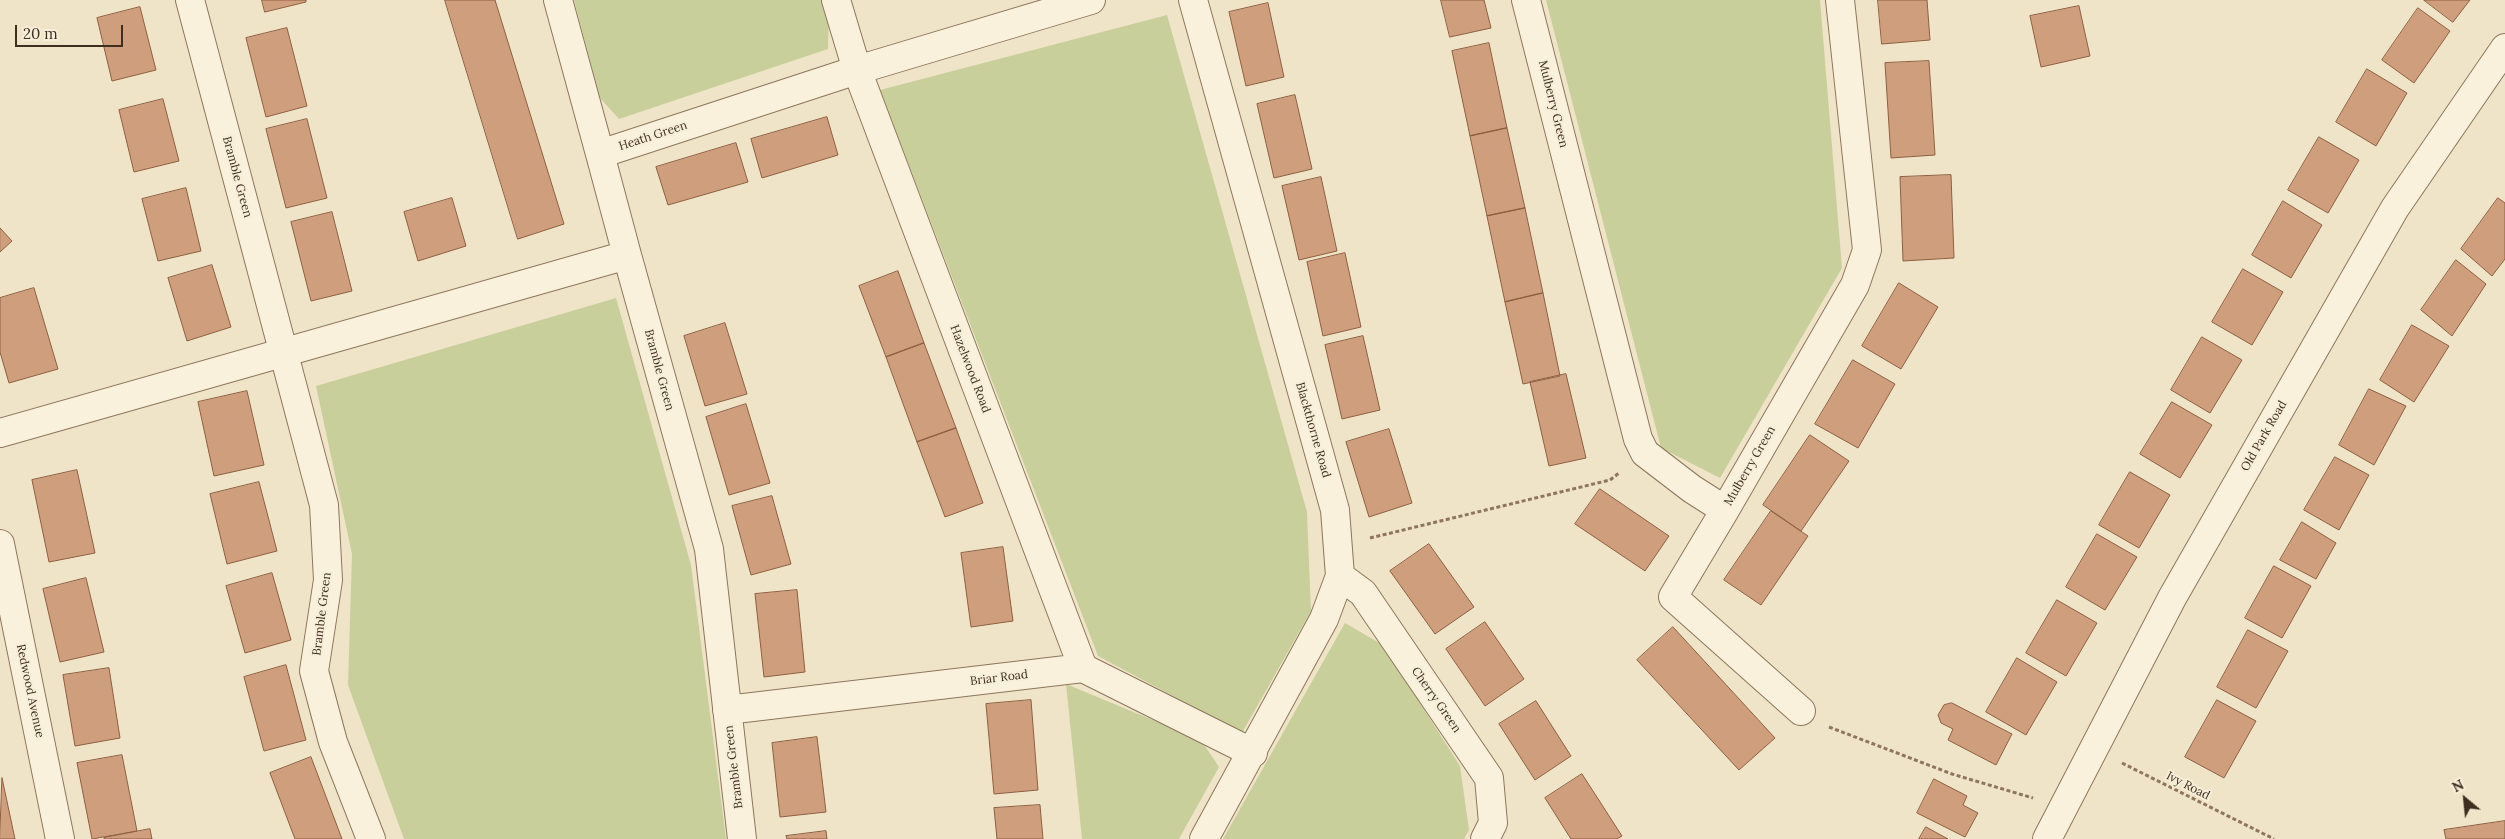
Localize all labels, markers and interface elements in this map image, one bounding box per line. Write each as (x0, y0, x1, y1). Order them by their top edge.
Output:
scale bar (18, 15, 125, 47)
text: 20 m (23, 24, 58, 43)
street label: Mulberry Green (1535, 59, 1571, 149)
street label: Heath Green (617, 118, 689, 154)
street label: Bramble Green (219, 135, 255, 219)
street label: Hazelwood Road (947, 323, 993, 415)
street label: Bramble Green (641, 328, 677, 412)
street label: Blackthorne Road (1293, 381, 1333, 479)
street label: Old Park Road (2238, 398, 2290, 474)
street label: Mulberry Green (1721, 424, 1779, 508)
street label: Bramble Green (310, 572, 334, 656)
street label: Redwood Avenue (13, 643, 47, 739)
street label: Cherry Green (1408, 664, 1464, 736)
street label: Briar Road (969, 667, 1029, 689)
street label: Bramble Green (722, 725, 746, 809)
street label: Ivy Road (2164, 769, 2212, 803)
north arrow (2440, 774, 2490, 824)
text: N (2449, 775, 2467, 796)

